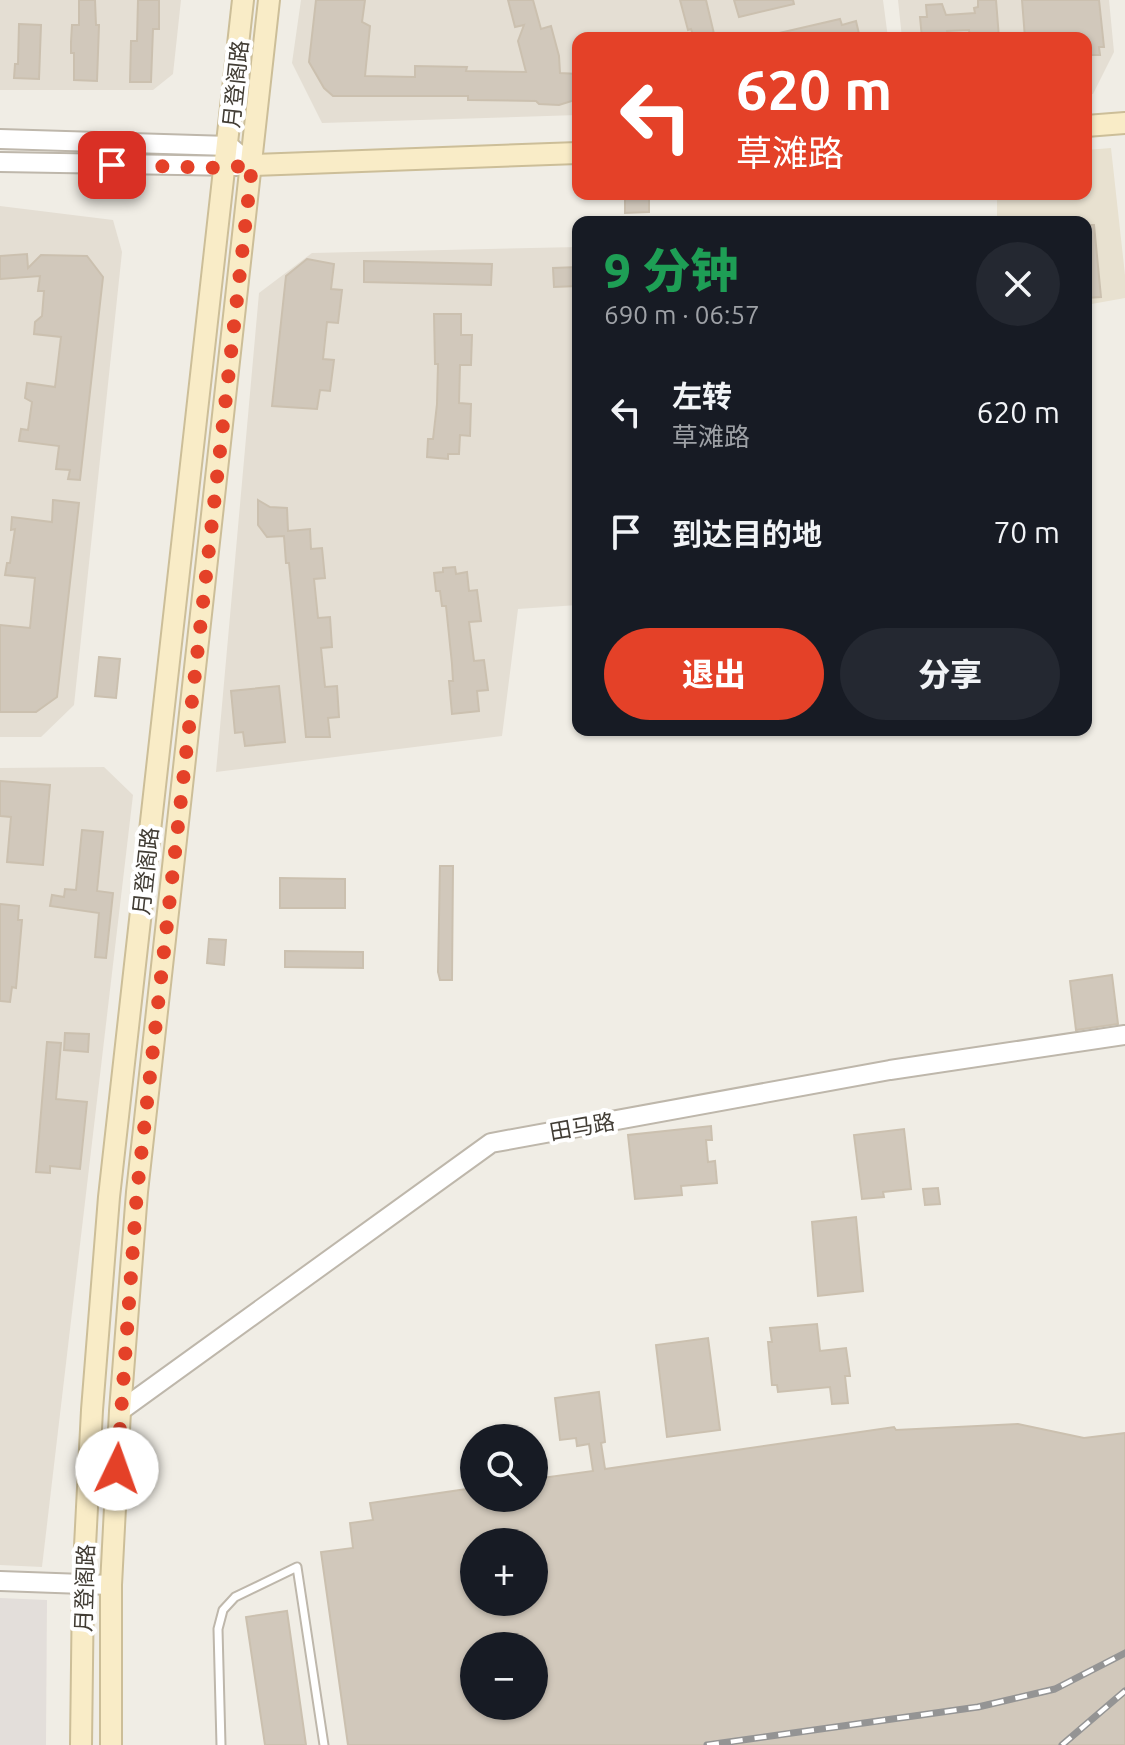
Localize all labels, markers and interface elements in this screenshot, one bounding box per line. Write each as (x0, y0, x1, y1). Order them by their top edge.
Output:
street label: 月登阁路 (218, 39, 252, 129)
text: 620 m (736, 58, 892, 121)
icon: left (604, 64, 708, 168)
pin (78, 131, 146, 199)
text: 草滩路 (736, 132, 844, 173)
icon: arrive (90, 143, 134, 187)
button: close (976, 242, 1060, 326)
text: 9 分钟 (604, 243, 739, 297)
text: 690 m · 06:57 (604, 300, 760, 329)
text: 左转 (672, 379, 732, 413)
icon: left (604, 390, 648, 434)
text: 620 m (976, 395, 1060, 429)
text: 草滩路 (672, 422, 750, 451)
icon: arrive (604, 510, 648, 554)
text: 70 m (993, 515, 1060, 549)
text: 到达目的地 (672, 517, 822, 551)
button: 退出 (604, 628, 824, 720)
button: 分享 (840, 628, 1060, 720)
street label: 月登阁路 (128, 826, 162, 916)
street label: 田马路 (547, 1108, 617, 1144)
map controls (460, 1424, 548, 1720)
button: search (460, 1424, 548, 1512)
position arrow (75, 1427, 159, 1511)
button: + (460, 1528, 548, 1616)
street label: 月登阁路 (70, 1544, 98, 1632)
button: − (460, 1632, 548, 1720)

